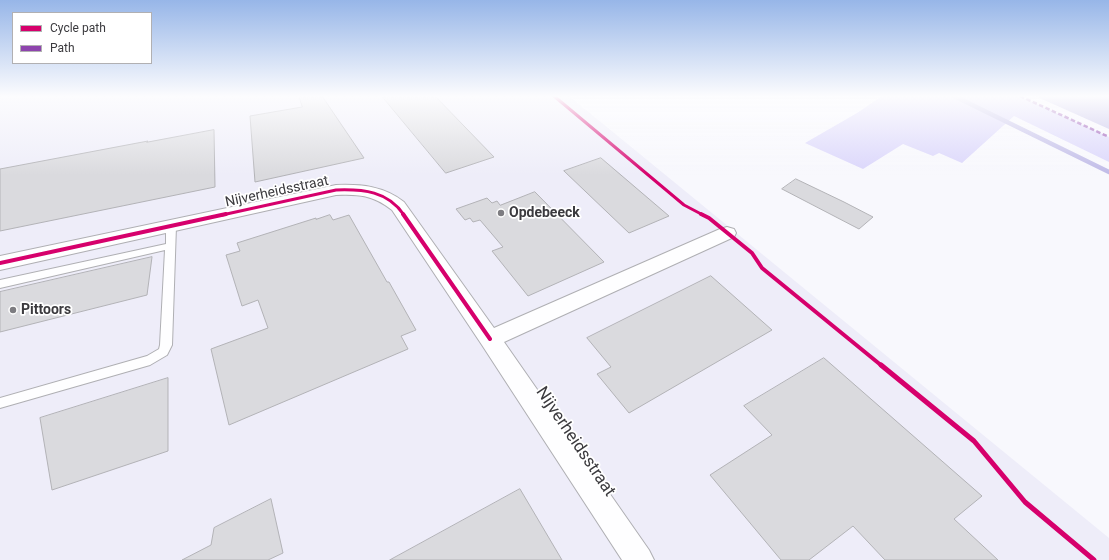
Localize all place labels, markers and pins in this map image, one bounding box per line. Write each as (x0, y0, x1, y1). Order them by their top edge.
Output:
place label: Opdebeeck (509, 205, 580, 221)
marker: Opdebeeck (496, 208, 506, 218)
place label: Pittoors (21, 302, 71, 318)
marker: Pittoors (8, 305, 18, 315)

